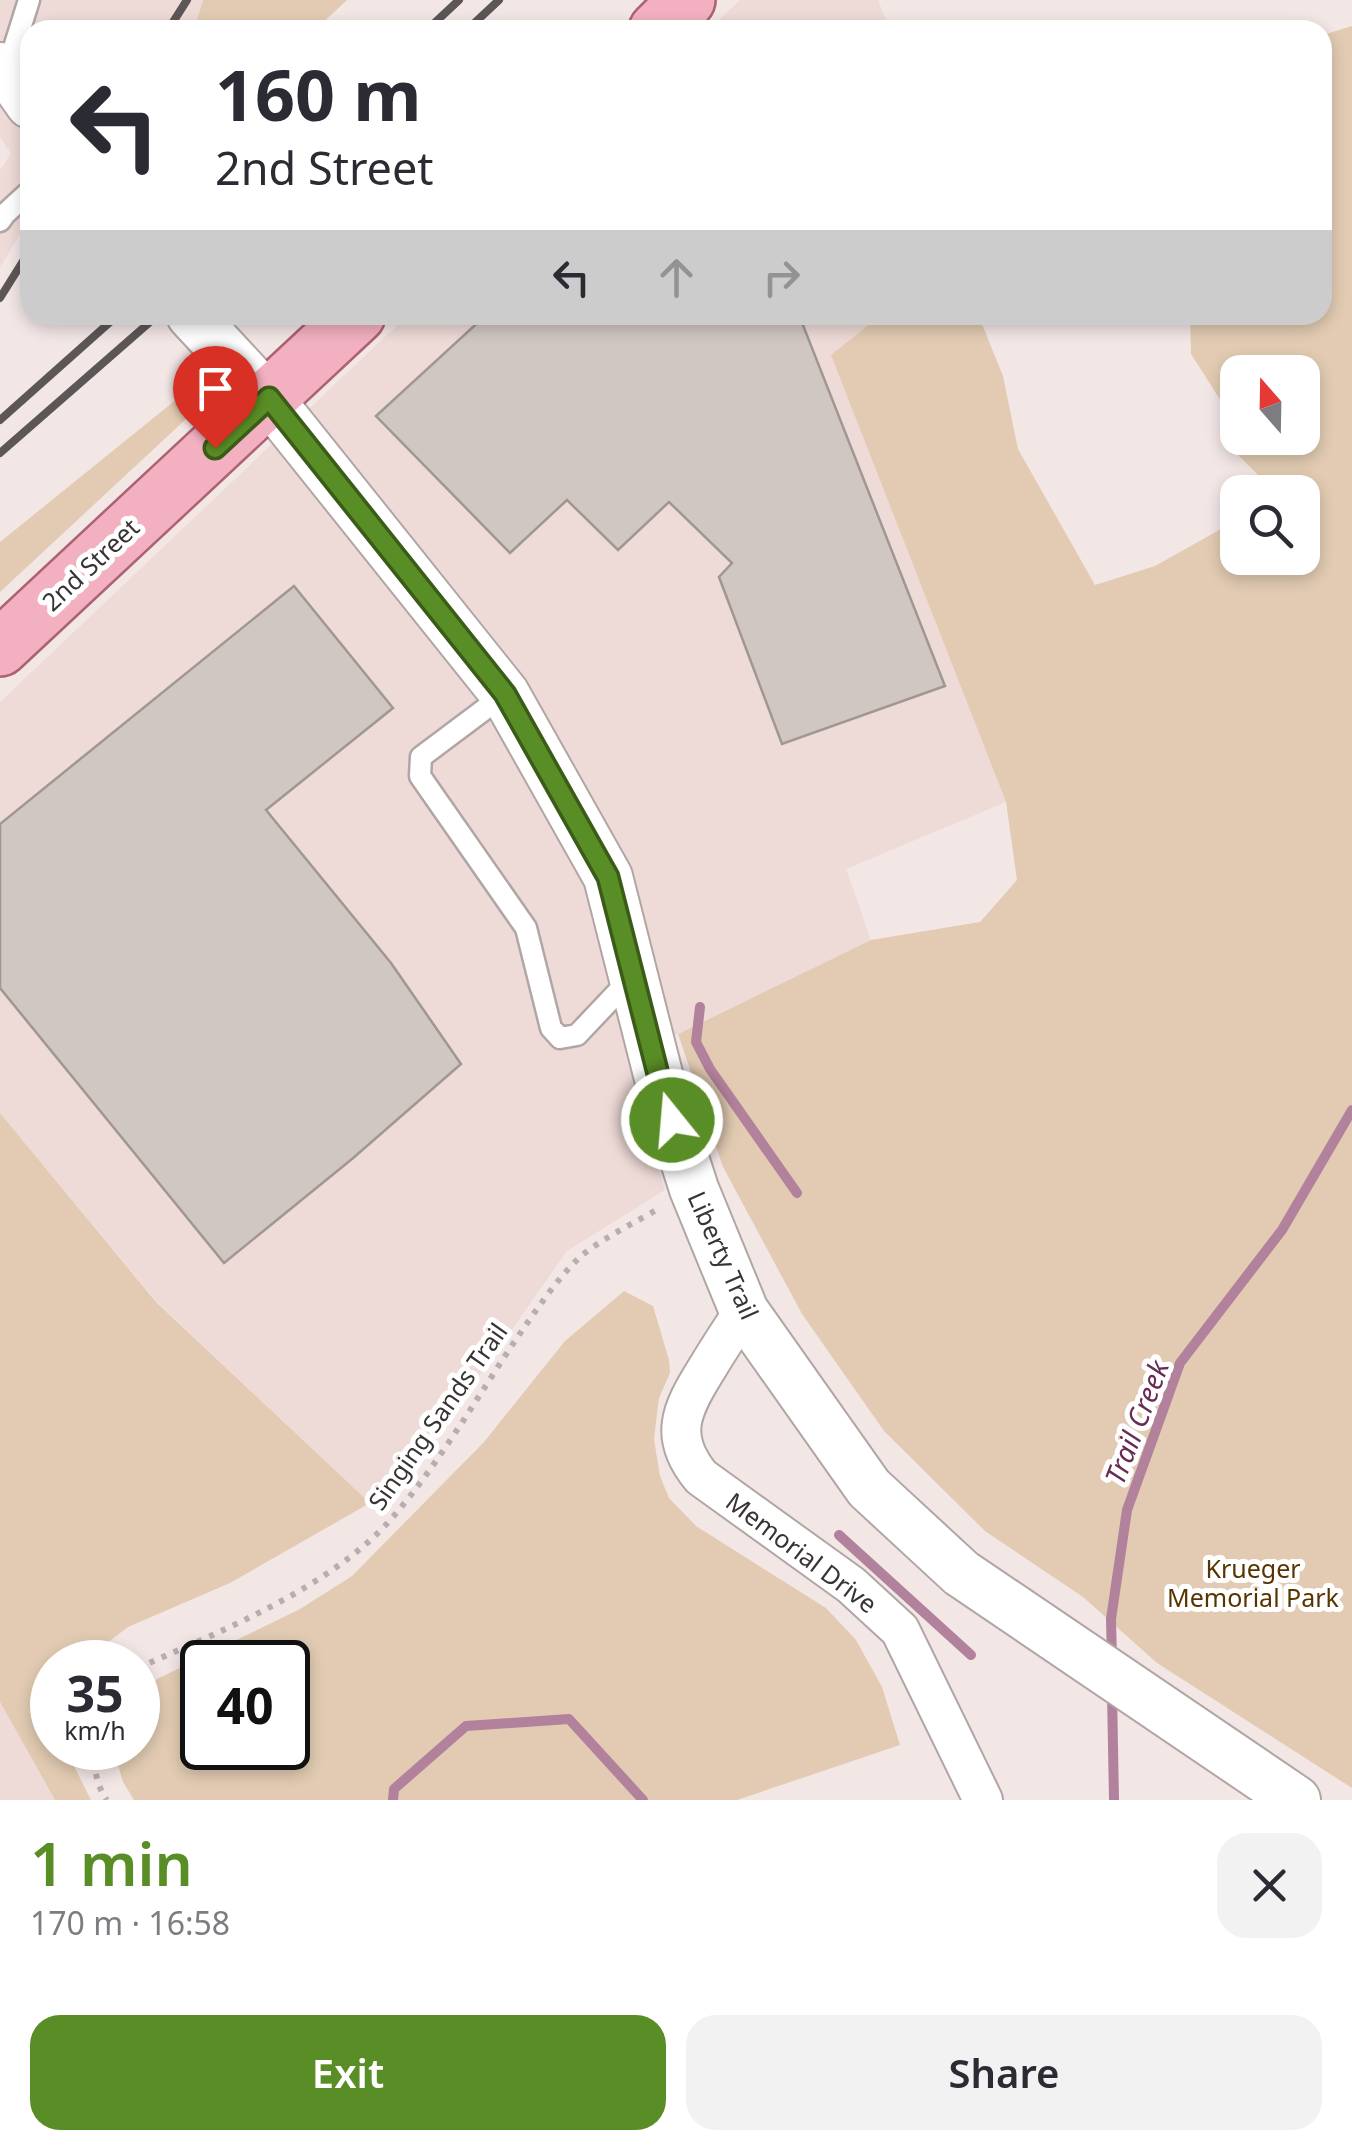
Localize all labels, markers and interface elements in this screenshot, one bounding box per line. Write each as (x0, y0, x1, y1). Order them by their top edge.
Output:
text: 160 m (215, 46, 422, 142)
icon: left (50, 60, 180, 190)
text: 2nd Street (215, 137, 434, 198)
icon: left (544, 250, 599, 305)
icon: ahead (649, 250, 704, 305)
icon: right (754, 250, 809, 305)
pin (173, 346, 258, 449)
north arrow (1220, 355, 1320, 455)
map controls (1220, 355, 1320, 575)
icon: arrive (188, 361, 243, 416)
button: search (1220, 475, 1320, 575)
street label: 2nd Street (34, 510, 146, 618)
position arrow (620, 1068, 724, 1172)
street label: Liberty Trail (681, 1185, 767, 1325)
street label: Singing Sands Trail (360, 1316, 514, 1516)
water label: Trail Creek (1095, 1354, 1177, 1489)
street label: Memorial Drive (720, 1484, 884, 1620)
park label: Krueger Memorial Park (1167, 1551, 1340, 1614)
speed limit sign: 40 (180, 1640, 310, 1770)
text: 35 (66, 1659, 124, 1727)
text: km/h (64, 1713, 126, 1747)
text: 1 min (30, 1822, 193, 1904)
button: close (1217, 1833, 1322, 1938)
text: 170 m · 16:58 (30, 1901, 230, 1944)
button: Exit (30, 2015, 666, 2130)
button: Share (686, 2015, 1322, 2130)

